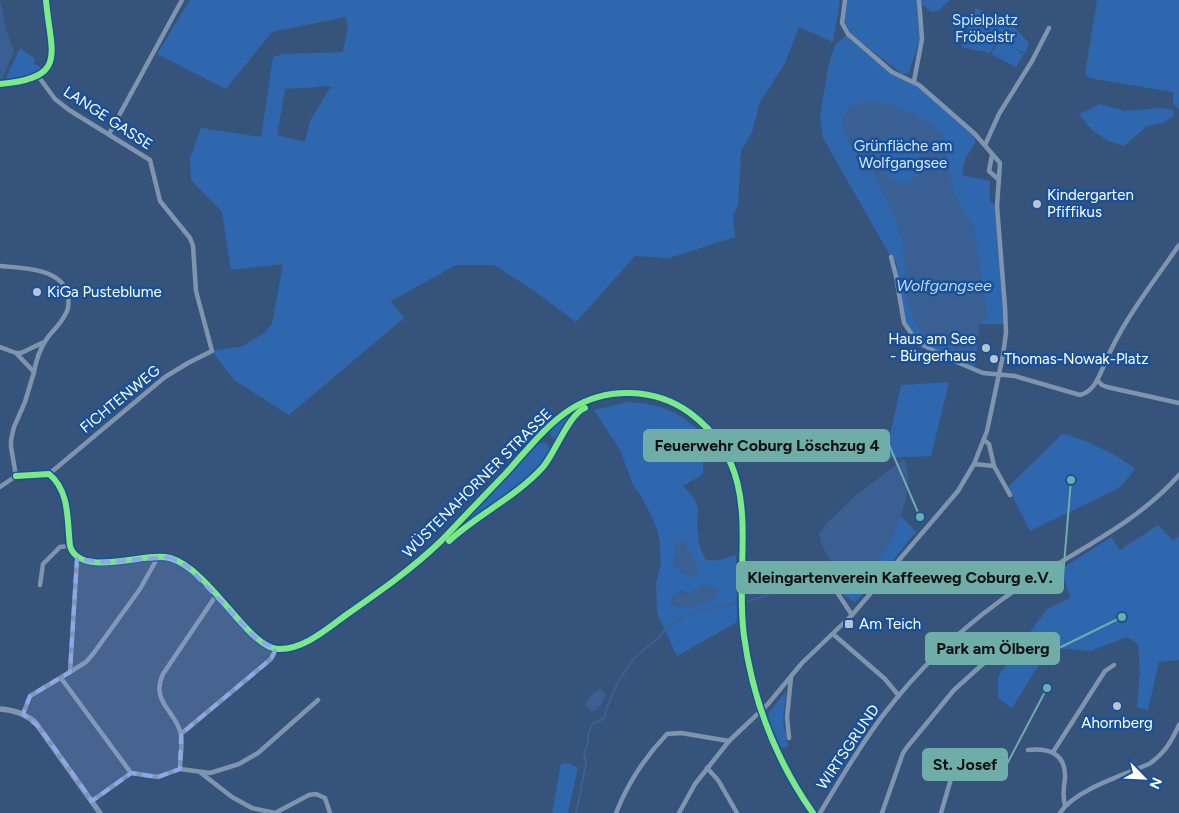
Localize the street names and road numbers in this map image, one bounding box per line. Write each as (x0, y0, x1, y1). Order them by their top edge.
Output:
street label: LANGE GASSE (60, 83, 156, 153)
street label: FICHTENWEG (76, 361, 164, 437)
street label: WÜSTENAHORNER STRASSE (399, 405, 555, 561)
street label: WIRTSGRUND (813, 701, 883, 793)

